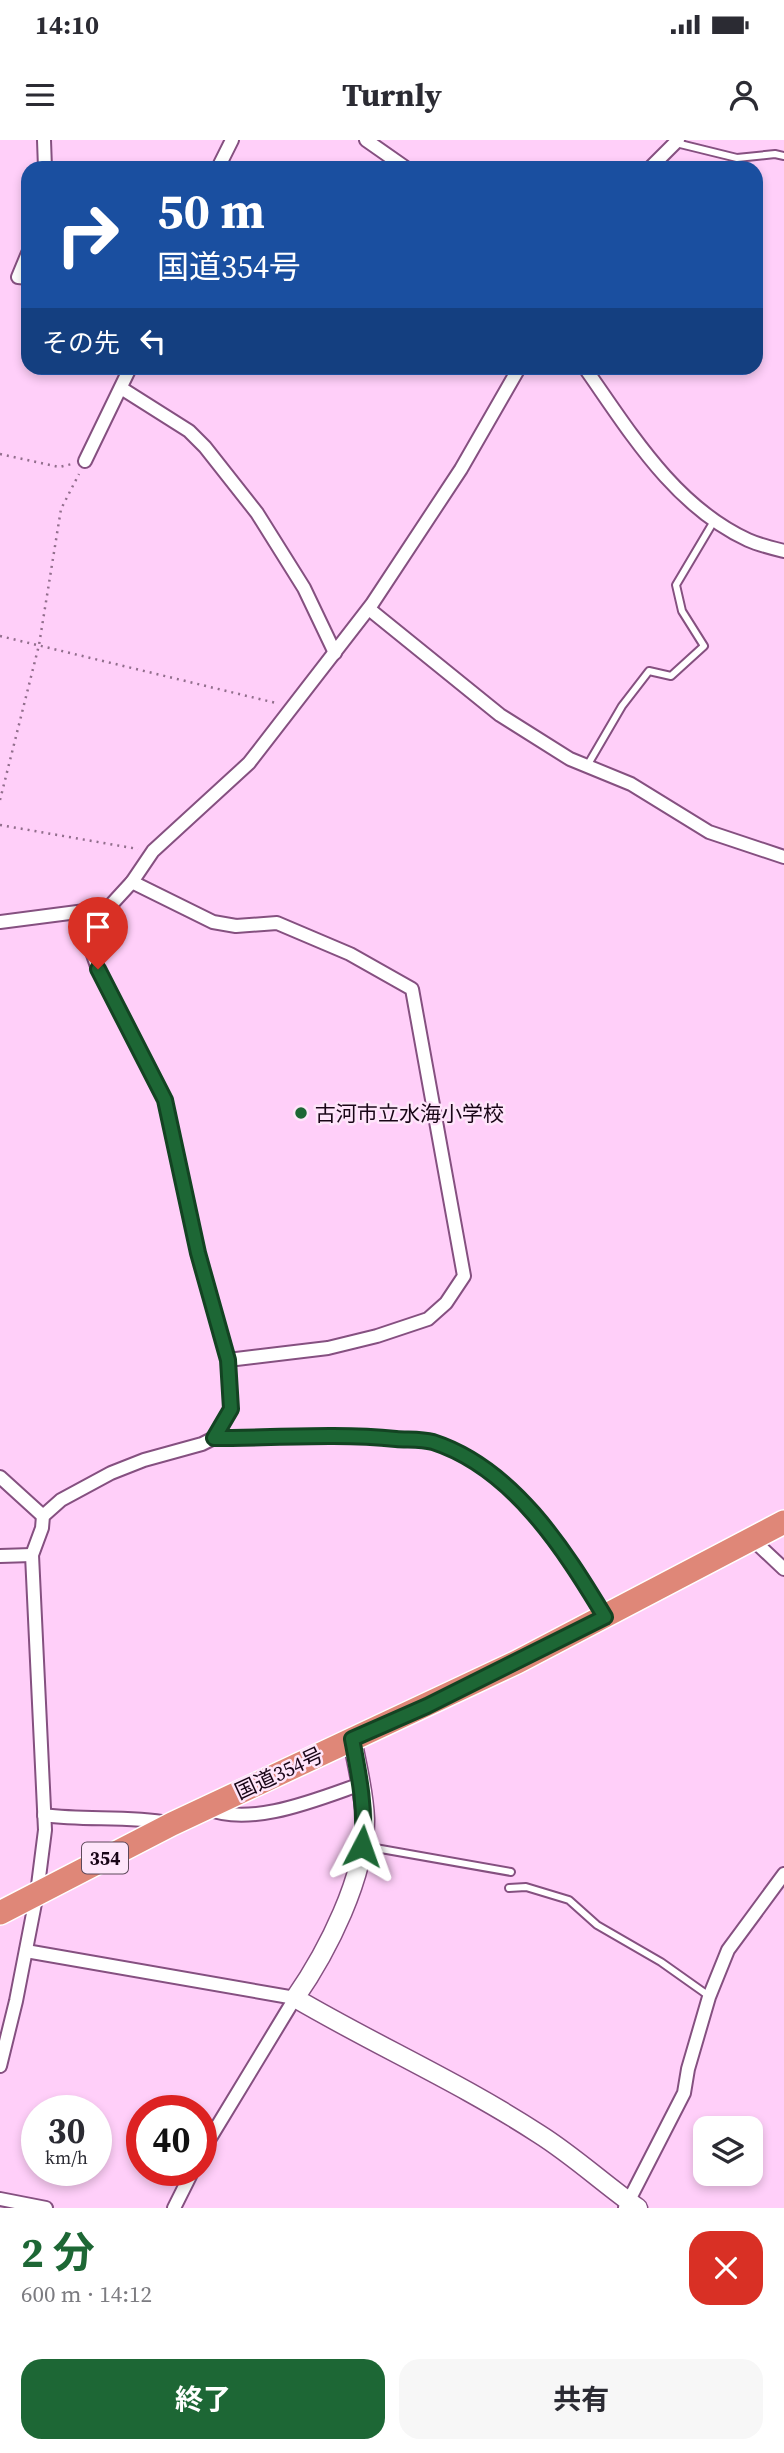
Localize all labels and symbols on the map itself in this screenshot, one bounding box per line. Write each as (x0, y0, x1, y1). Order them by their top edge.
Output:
pin (68, 897, 128, 969)
place label: 古河市立水海小学校 (315, 1099, 504, 1128)
marker: 古河市立水海小学校 (293, 1105, 309, 1121)
street label: 国道354号 (230, 1740, 328, 1806)
position arrow (325, 1809, 399, 1883)
road number: 354 (82, 1842, 128, 1874)
speed limit sign: 40 (126, 2095, 217, 2186)

